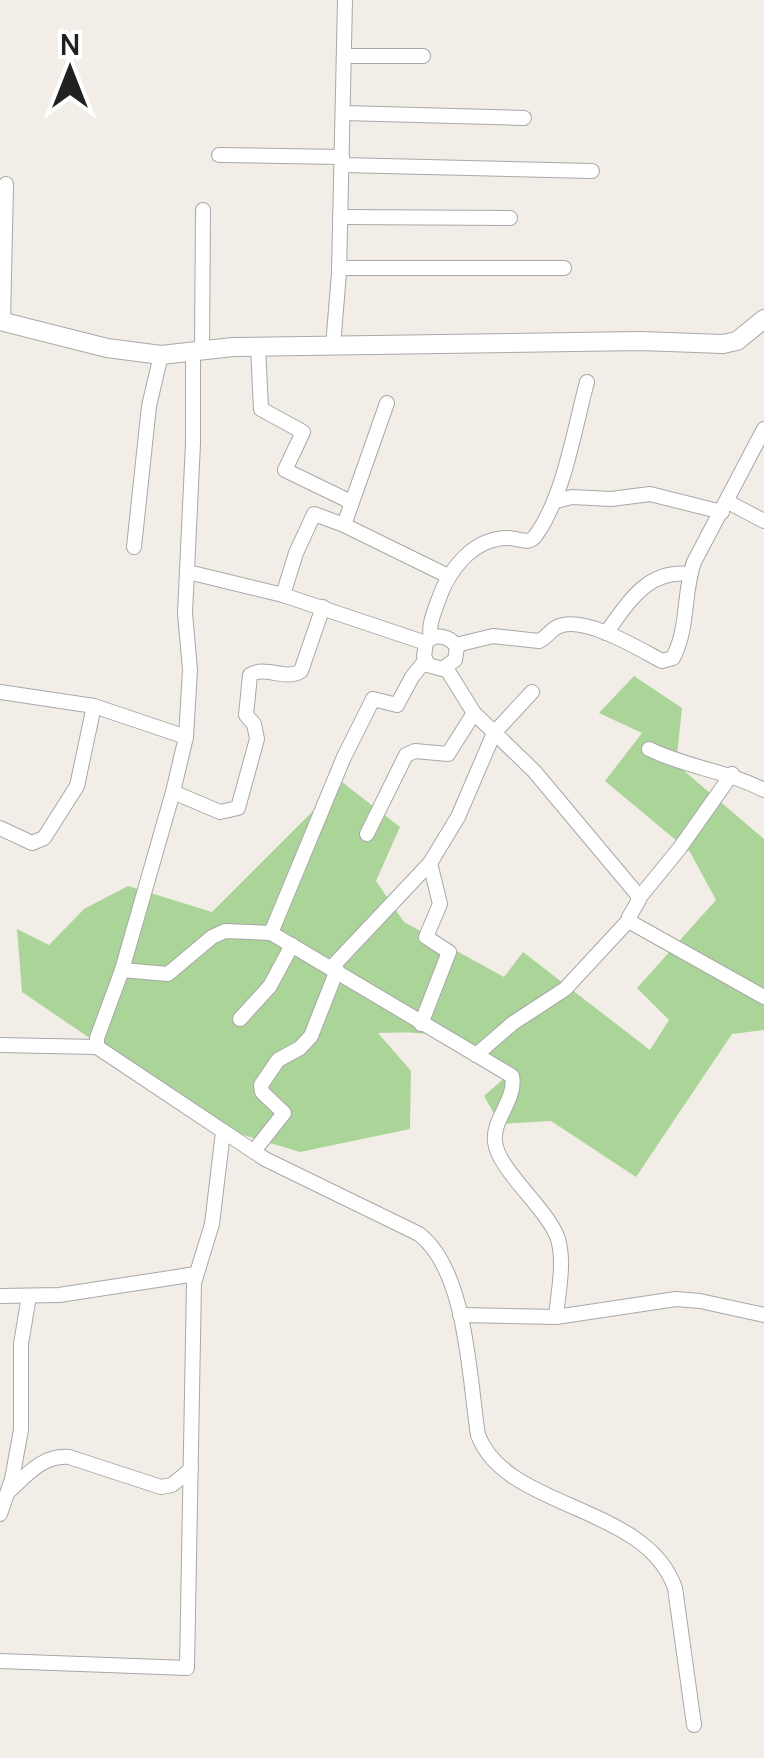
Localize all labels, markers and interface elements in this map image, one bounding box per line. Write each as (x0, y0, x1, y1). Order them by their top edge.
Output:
north arrow (20, 20, 120, 120)
text: N (60, 25, 80, 63)

